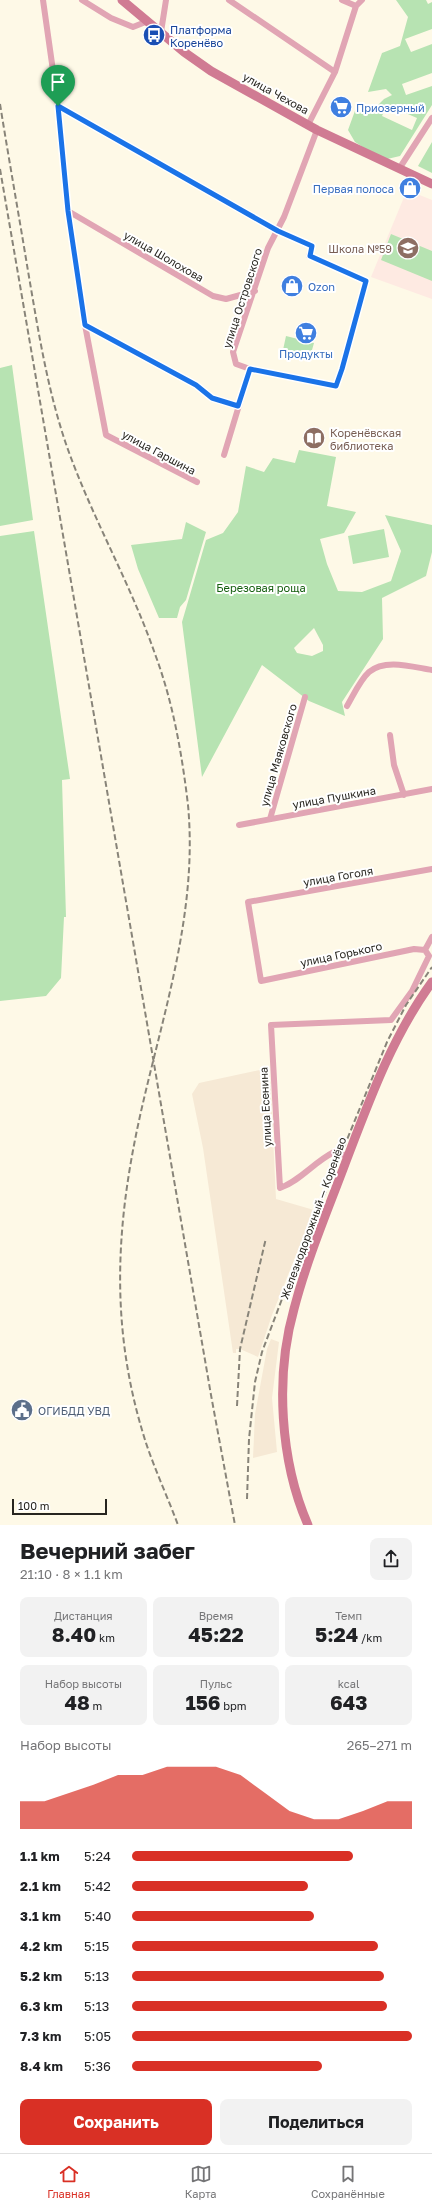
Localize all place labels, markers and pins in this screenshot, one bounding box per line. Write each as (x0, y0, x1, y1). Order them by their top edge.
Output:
bus stop icon: Платформа Коренёво (141, 22, 167, 48)
place label: Платформа Коренёво (170, 23, 232, 49)
pin (41, 65, 75, 106)
supermarket icon: Приозерный (328, 94, 354, 120)
place label: Приозерный (356, 101, 425, 114)
shop icon: Первая полоса (397, 175, 423, 201)
place label: Первая полоса (313, 182, 394, 195)
school or university icon: Школа №59 (395, 235, 421, 261)
place label: Школа №59 (328, 242, 392, 255)
shop icon: Ozon (279, 273, 305, 299)
place label: Ozon (308, 280, 335, 293)
supermarket icon: Продукты (293, 320, 319, 346)
place label: Продукты (279, 347, 333, 360)
library icon: Коренёвская библиотека (301, 425, 327, 451)
place label: Коренёвская библиотека (330, 426, 401, 452)
public building icon: ОГИБДД УВД (9, 1397, 35, 1423)
place label: ОГИБДД УВД (38, 1404, 110, 1417)

